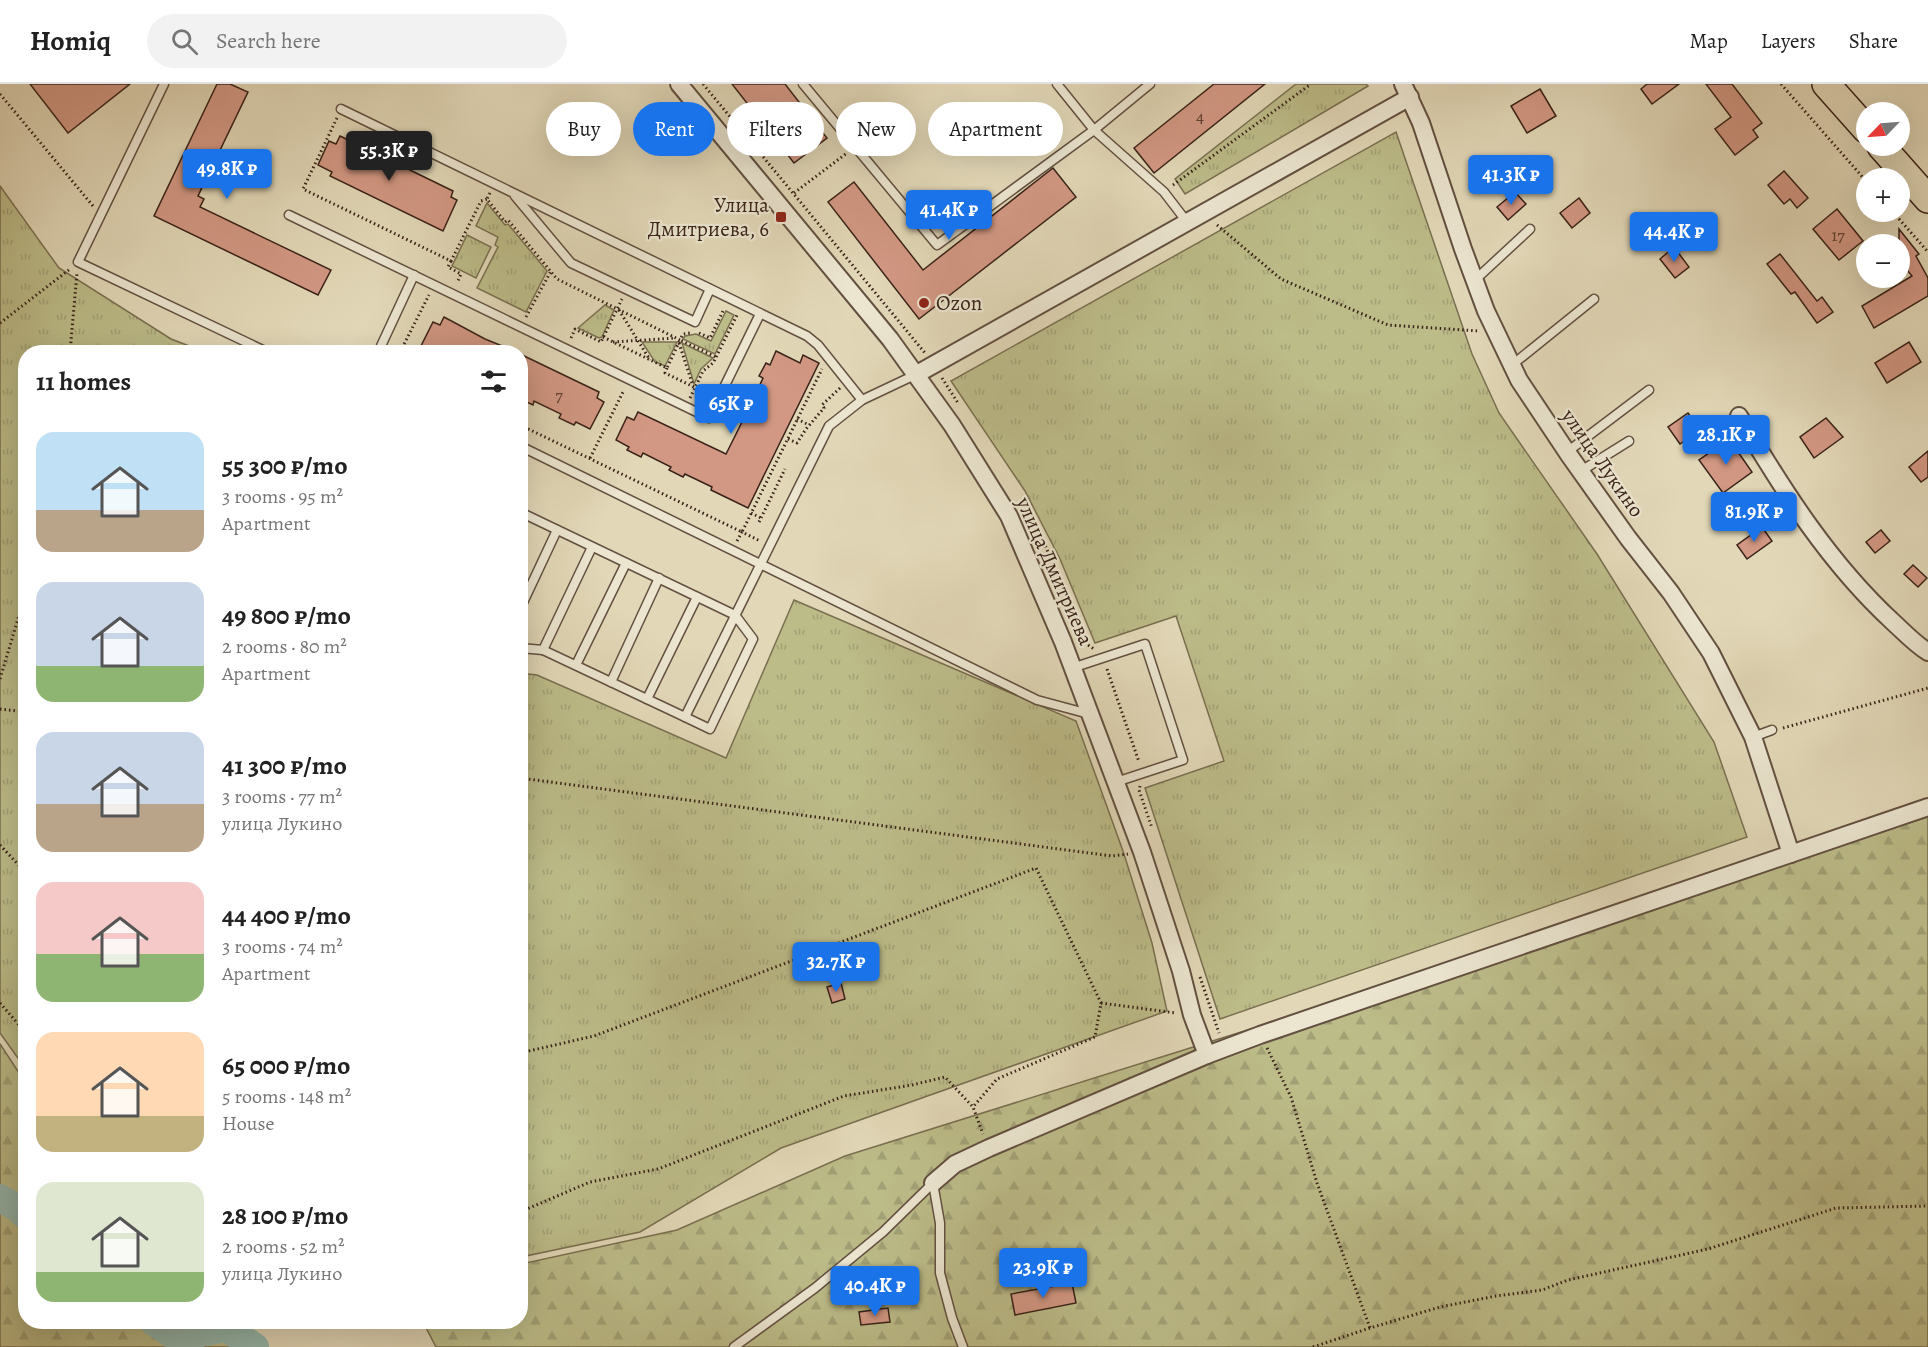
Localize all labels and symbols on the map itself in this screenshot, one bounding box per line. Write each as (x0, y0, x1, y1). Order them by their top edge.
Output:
north arrow (1856, 102, 1910, 156)
house number: 4 (1196, 104, 1204, 128)
pin: 55.3K ₽ (334, 131, 444, 182)
pin: 49.8K ₽ (172, 149, 282, 200)
pin: 41.3K ₽ (1456, 155, 1566, 206)
pin: 41.4K ₽ (894, 190, 1004, 241)
place label: Улица Дмитриева, 6 (648, 191, 769, 243)
marker: Улица Дмитриева, 6 (774, 210, 788, 224)
pin: 44.4K ₽ (1619, 212, 1729, 263)
house number: 17 (1831, 223, 1845, 247)
place label: Ozon (936, 289, 982, 317)
marker: Ozon (917, 296, 931, 310)
house number: 7 (555, 383, 563, 407)
pin: 65K ₽ (689, 384, 773, 435)
street label: улица Лукино (1555, 402, 1651, 523)
pin: 28.1K ₽ (1671, 415, 1781, 466)
street label: улица Дмитриева (1009, 492, 1100, 650)
pin: 81.9K ₽ (1699, 492, 1809, 543)
pin: 32.7K ₽ (781, 942, 891, 993)
pin: 23.9K ₽ (988, 1248, 1098, 1299)
pin: 40.4K ₽ (820, 1266, 930, 1317)

